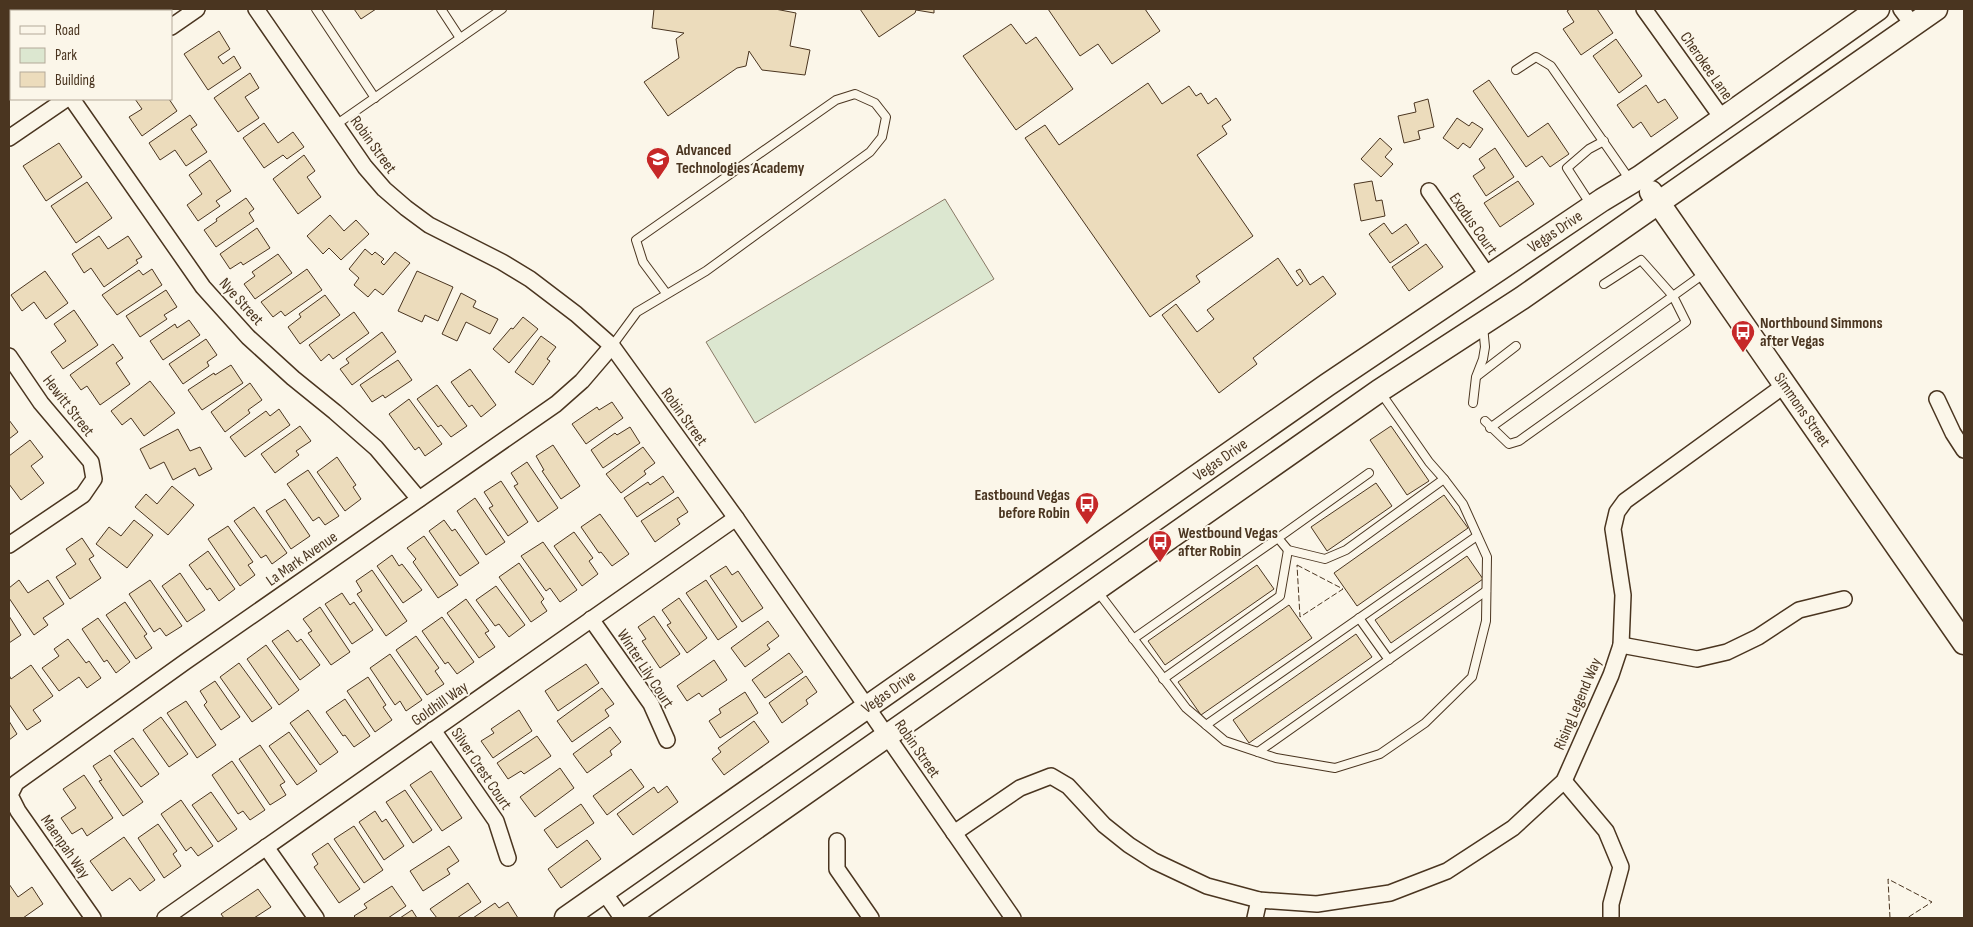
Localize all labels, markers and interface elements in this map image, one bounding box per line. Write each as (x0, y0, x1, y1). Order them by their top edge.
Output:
legend (10, 10, 172, 100)
text: Road (55, 21, 80, 40)
street label: Cherokee Lane (1676, 28, 1736, 104)
text: Park (55, 46, 77, 65)
text: Building (55, 71, 95, 90)
street label: Robin Street (346, 112, 400, 178)
place label: Advanced Technologies Academy (675, 141, 805, 178)
school or university icon: Advanced Technologies Academy (645, 146, 671, 180)
street label: Exodus Court (1445, 189, 1501, 259)
street label: Vegas Drive (1524, 206, 1586, 257)
street label: Nye Street (215, 274, 267, 330)
place label: Northbound Simmons after Vegas (1760, 314, 1883, 351)
bus stop icon: Northbound Simmons after Vegas (1730, 319, 1756, 353)
street label: Simmons Street (1770, 369, 1834, 451)
street label: Hewitt Street (38, 372, 98, 441)
street label: Robin Street (657, 384, 711, 450)
street label: Vegas Drive (1190, 434, 1251, 485)
place label: Eastbound Vegas before Robin (974, 486, 1070, 523)
bus stop icon: Eastbound Vegas before Robin (1074, 491, 1100, 525)
place label: Westbound Vegas after Robin (1178, 524, 1278, 561)
street label: La Mark Avenue (263, 528, 341, 590)
bus stop icon: Westbound Vegas after Robin (1147, 529, 1173, 563)
street label: Winter Lily Court (613, 626, 678, 712)
street label: Rising Legend Way (1550, 655, 1606, 753)
street label: Vegas Drive (858, 666, 919, 717)
street label: Goldhill Way (408, 678, 472, 730)
street label: Robin Street (890, 716, 944, 782)
street label: Silver Crest Court (447, 724, 515, 814)
street label: Maenpah Way (36, 812, 94, 882)

